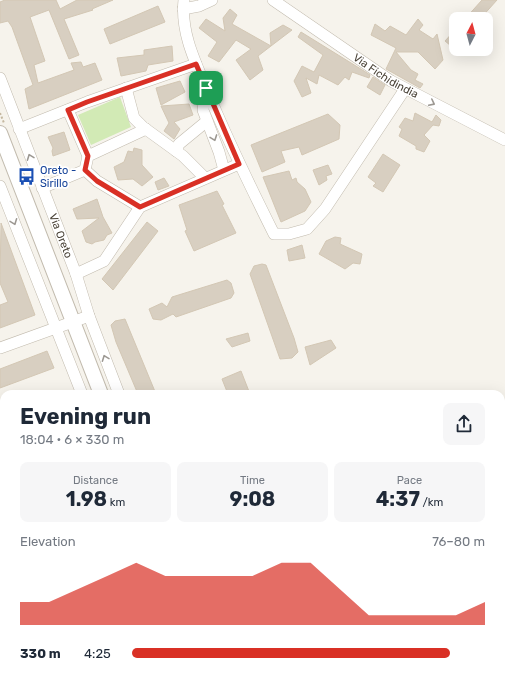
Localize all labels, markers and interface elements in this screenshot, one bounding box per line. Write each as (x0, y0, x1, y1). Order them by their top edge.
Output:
north arrow (449, 12, 493, 56)
map controls (449, 12, 493, 56)
street label: Via Fichidindia (351, 51, 421, 101)
pin (189, 71, 223, 105)
icon: arrive (195, 77, 217, 99)
one-way arrow (428, 98, 435, 106)
one-way arrow (210, 135, 218, 142)
one-way arrow (27, 154, 35, 161)
place label: Oreto - Sirillo (40, 164, 76, 190)
bus stop icon: Oreto - Sirillo (17, 166, 37, 186)
street label: Via Oreto (47, 211, 76, 260)
one-way arrow (9, 219, 17, 226)
one-way arrow (102, 354, 110, 361)
text: Evening run (20, 403, 151, 430)
button: share (443, 403, 485, 445)
text: 18:04 · 6 × 330 m (20, 432, 124, 447)
text: Distance (73, 474, 118, 487)
text: Time (240, 474, 265, 487)
text: Pace (397, 474, 422, 487)
text: 1.98 (66, 487, 107, 511)
text: 9:08 (230, 487, 275, 511)
text: 4:37 (376, 487, 420, 511)
text: km (107, 496, 125, 509)
text: /km (420, 496, 443, 509)
text: Elevation (20, 534, 76, 549)
text: 76–80 m (432, 534, 485, 549)
text: 330 m (20, 646, 61, 661)
text: 4:25 (84, 646, 111, 661)

